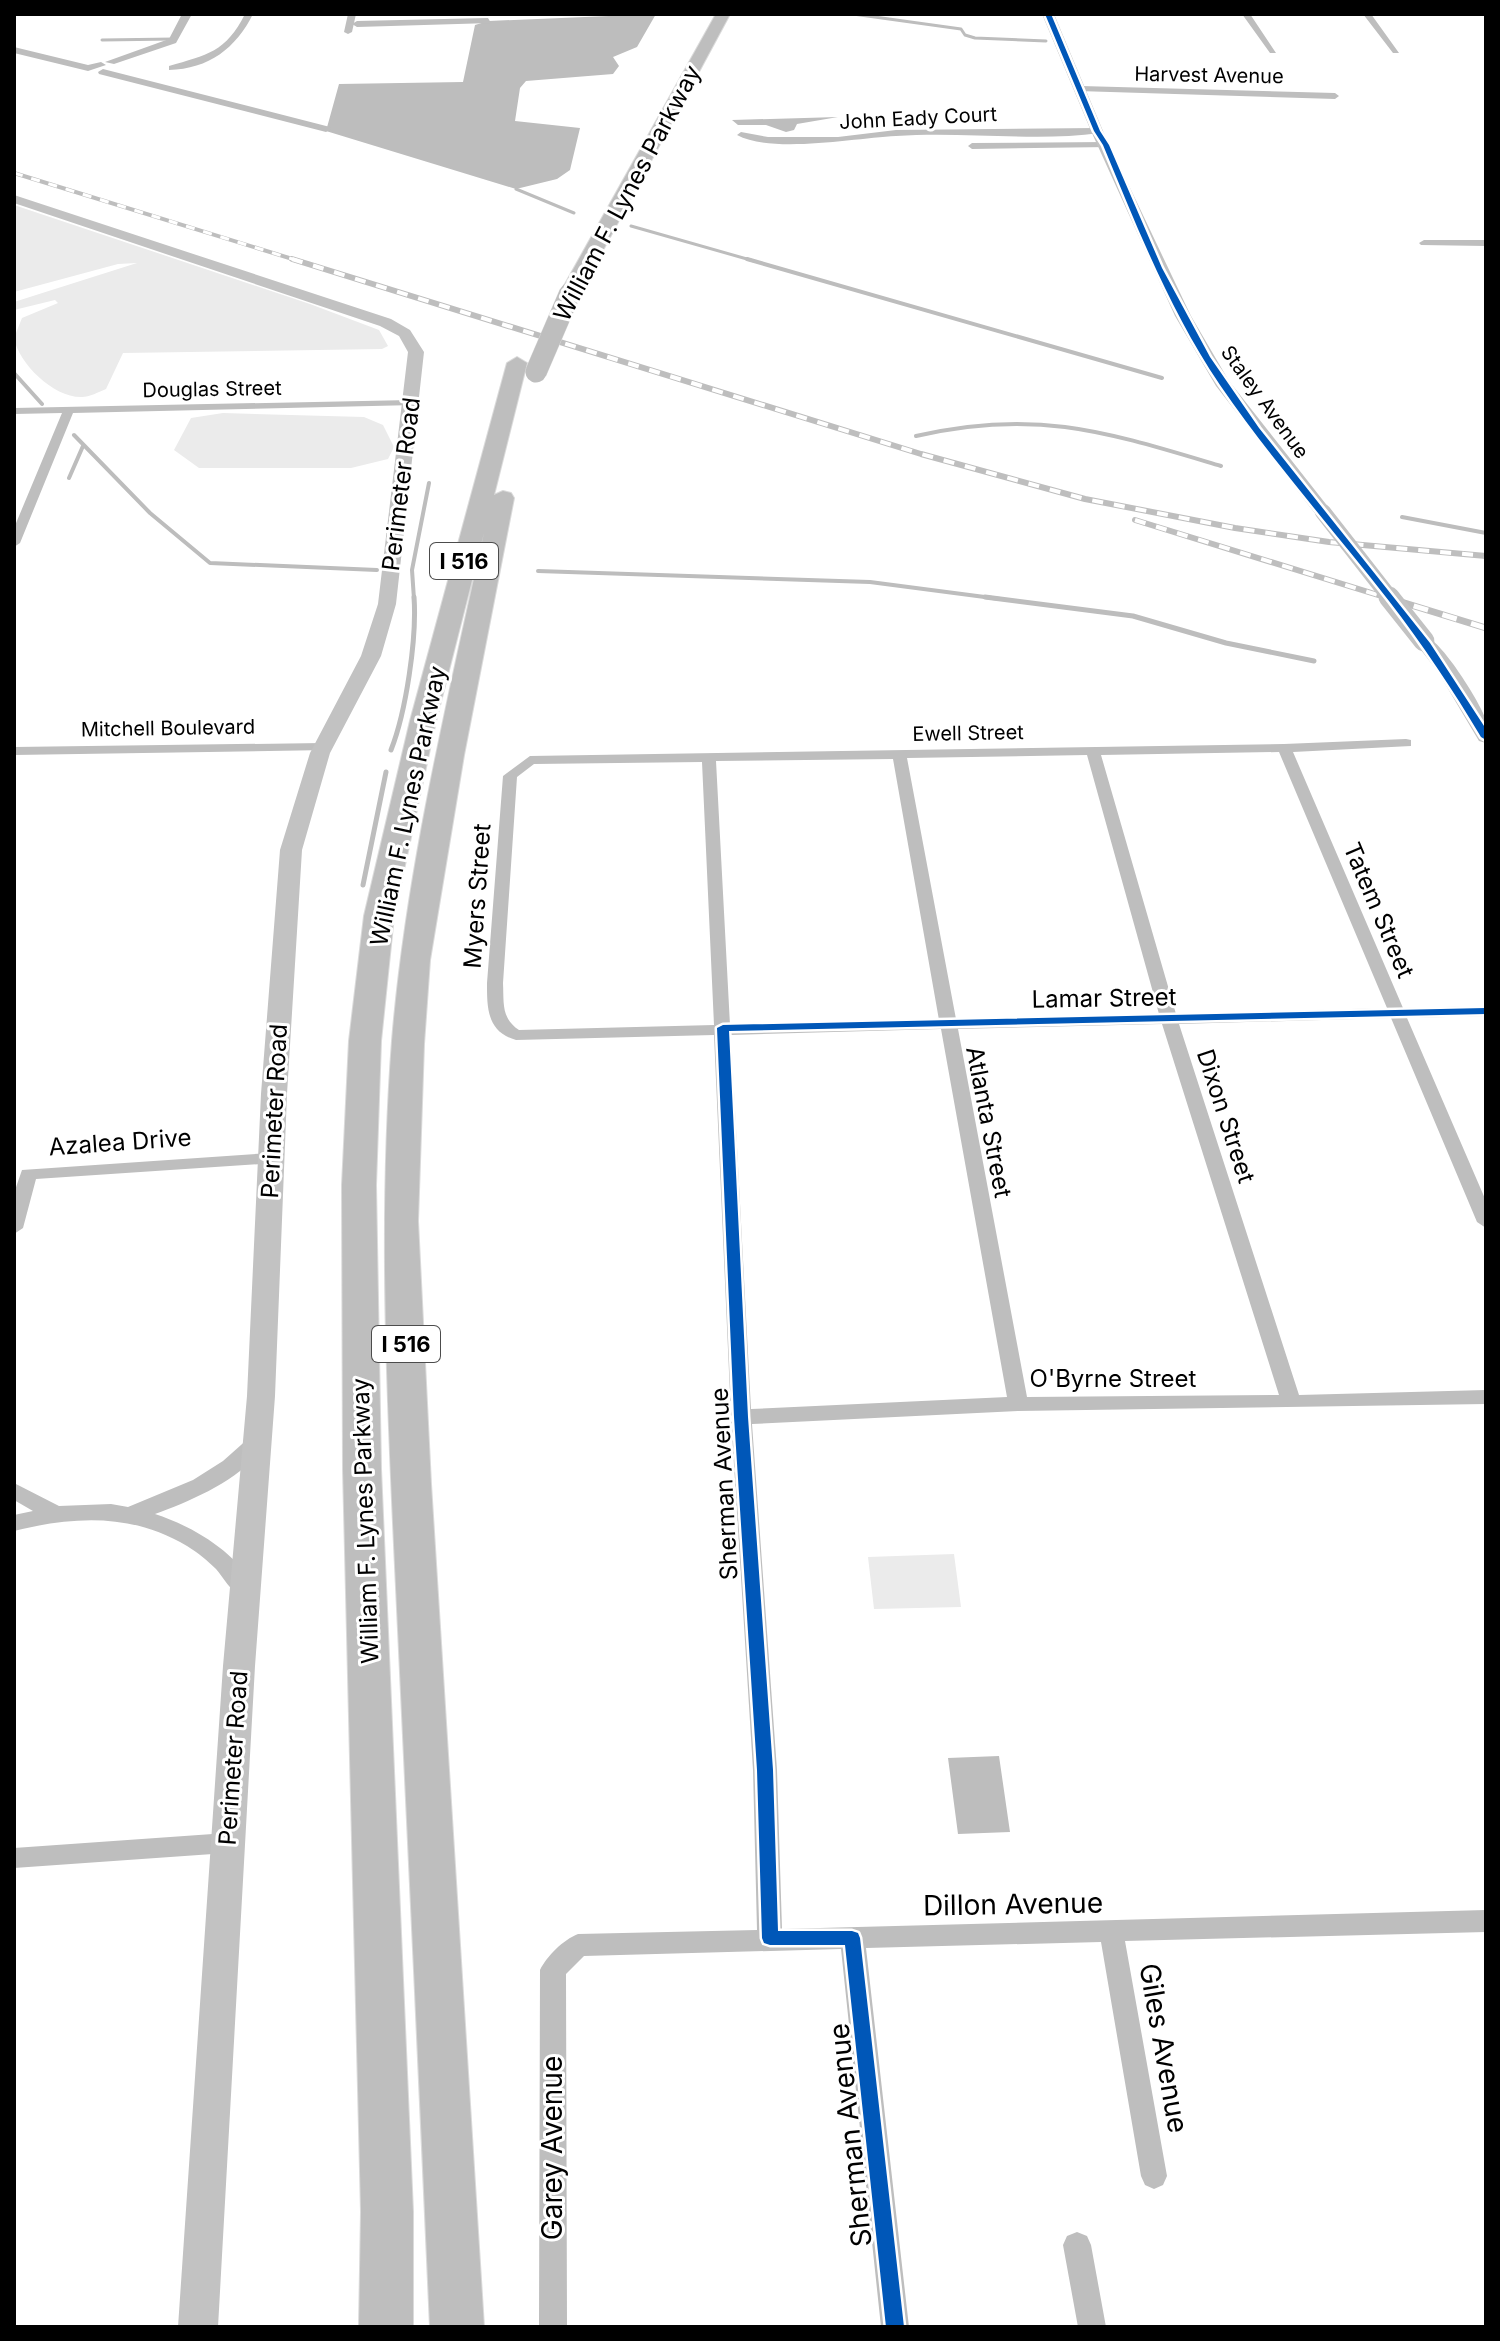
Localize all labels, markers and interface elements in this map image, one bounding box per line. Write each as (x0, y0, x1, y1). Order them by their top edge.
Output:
street label: William F. Lynes Parkway (547, 60, 707, 326)
street label: Harvest Avenue (1134, 62, 1284, 88)
street label: John Eady Court (839, 102, 998, 134)
street label: Staley Avenue (1216, 341, 1314, 463)
street label: Douglas Street (142, 376, 282, 402)
street label: Perimeter Road (376, 396, 426, 572)
road number: I 516 (430, 543, 498, 579)
street label: William F. Lynes Parkway (364, 663, 452, 949)
street label: Mitchell Boulevard (81, 714, 255, 742)
street label: Ewell Street (912, 720, 1024, 746)
street label: Myers Street (457, 823, 497, 969)
street label: Tatem Street (1337, 838, 1421, 982)
street label: Lamar Street (1031, 982, 1177, 1014)
street label: Perimeter Road (255, 1023, 293, 1199)
street label: Atlanta Street (960, 1044, 1018, 1200)
street label: Dixon Street (1191, 1046, 1261, 1187)
street label: Azalea Drive (48, 1123, 192, 1161)
road number: I 516 (372, 1326, 440, 1362)
street label: O'Byrne Street (1030, 1364, 1197, 1393)
street label: William F. Lynes Parkway (346, 1378, 384, 1664)
street label: Sherman Avenue (704, 1387, 744, 1581)
street label: Perimeter Road (212, 1670, 254, 1846)
street label: Dillon Avenue (923, 1885, 1103, 1923)
street label: Giles Avenue (1132, 1960, 1196, 2136)
street label: Sherman Avenue (821, 2021, 879, 2249)
street label: Garey Avenue (535, 2056, 569, 2240)

